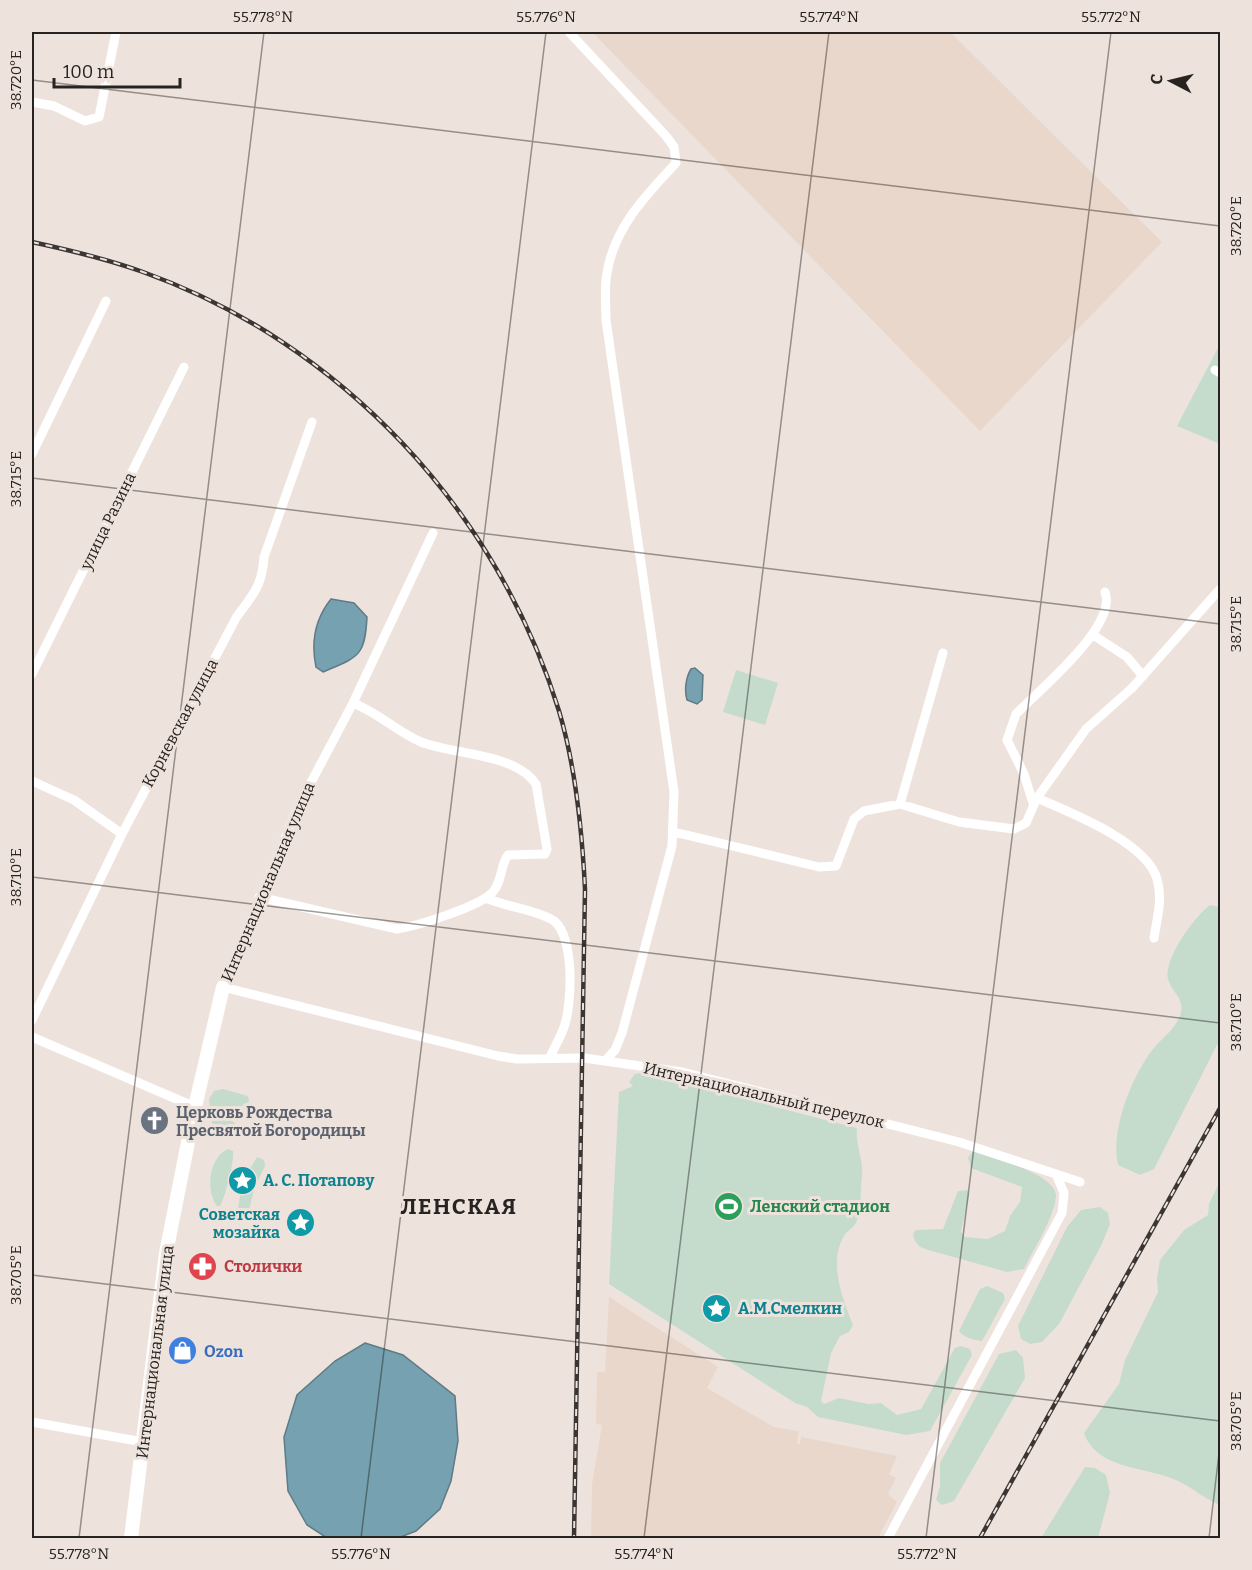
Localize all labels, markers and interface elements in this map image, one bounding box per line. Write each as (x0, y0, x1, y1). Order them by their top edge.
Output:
text: 55.778°N (233, 8, 293, 26)
text: 55.776°N (516, 8, 576, 26)
text: 55.774°N (799, 8, 859, 26)
text: 55.772°N (1081, 8, 1141, 26)
text: 38.720°E (7, 50, 25, 110)
scale bar (54, 51, 180, 89)
north arrow (1141, 51, 1201, 111)
text: 100 m (63, 61, 114, 83)
text: С (1147, 73, 1167, 85)
text: 38.720°E (1227, 196, 1245, 256)
text: 38.715°E (7, 451, 25, 507)
street label: улица Разина (76, 469, 140, 574)
text: 38.715°E (1227, 596, 1245, 652)
street label: Корневская улица (138, 655, 222, 790)
street label: Интернациональная улица (217, 779, 319, 985)
text: 38.710°E (7, 848, 25, 906)
text: 38.710°E (1227, 993, 1245, 1051)
street label: Интернациональный переулок (642, 1058, 887, 1132)
place label: Церковь Рождества Пресвятой Богородицы (176, 1103, 366, 1140)
church icon: Церковь Рождества Пресвятой Богородицы (139, 1105, 171, 1137)
place icon: А. С. Потапову (226, 1164, 258, 1196)
place label: А. С. Потапову (263, 1171, 375, 1190)
sports icon: Ленский стадион (713, 1190, 745, 1222)
district label: ЛЕНСКАЯ (400, 1193, 518, 1220)
place label: Ленский стадион (750, 1197, 890, 1216)
place label: Советская мозайка (199, 1205, 280, 1242)
place icon: Советская мозайка (285, 1207, 317, 1239)
street label: Интернациональная улица (132, 1244, 178, 1460)
text: 38.705°E (7, 1245, 25, 1305)
pharmacy icon: Столички (187, 1250, 219, 1282)
place label: Столички (224, 1257, 303, 1276)
place icon: А.М.Смелкин (701, 1292, 733, 1324)
place label: А.М.Смелкин (738, 1299, 842, 1318)
shop icon: Ozon (167, 1335, 199, 1367)
place label: Ozon (204, 1342, 244, 1361)
text: 38.705°E (1227, 1391, 1245, 1451)
text: 55.778°N (49, 1545, 109, 1563)
text: 55.776°N (331, 1545, 391, 1563)
text: 55.774°N (614, 1545, 674, 1563)
text: 55.772°N (897, 1545, 957, 1563)

